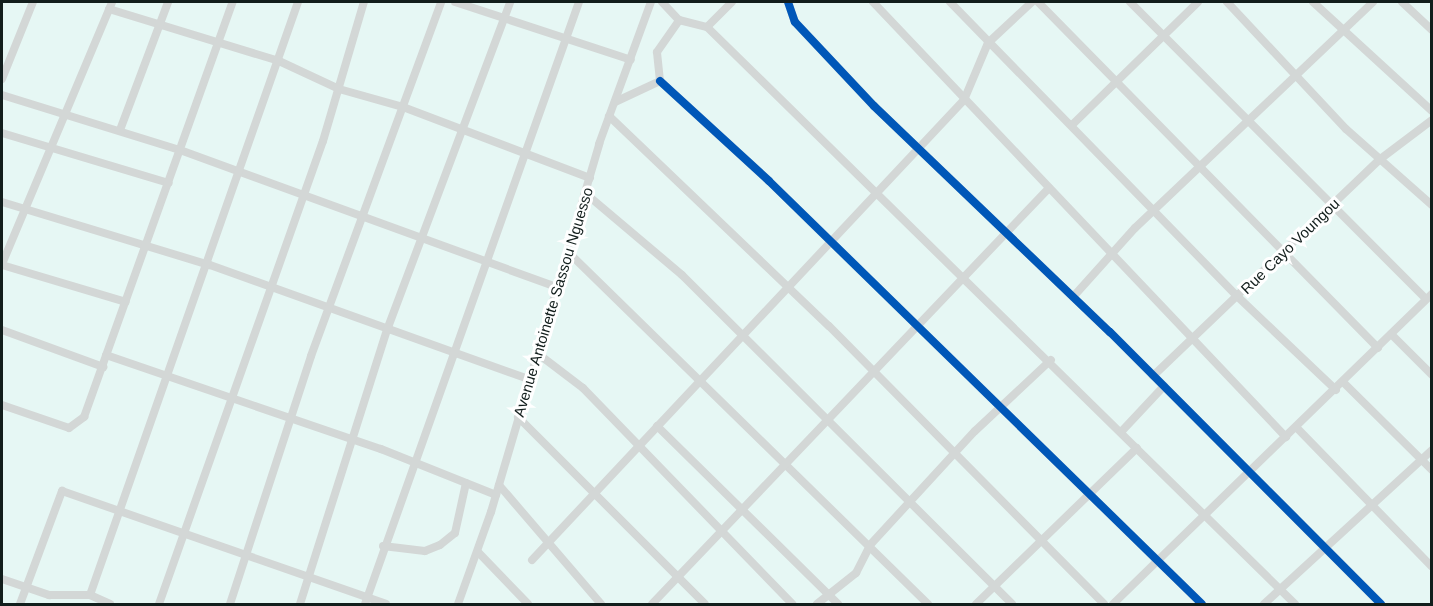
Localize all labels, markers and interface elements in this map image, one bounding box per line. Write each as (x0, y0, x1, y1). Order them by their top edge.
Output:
street label: Avenue Antoinette Sassou Nguesso (509, 185, 597, 419)
street label: Rue Cayo Voungou (1237, 194, 1343, 298)

